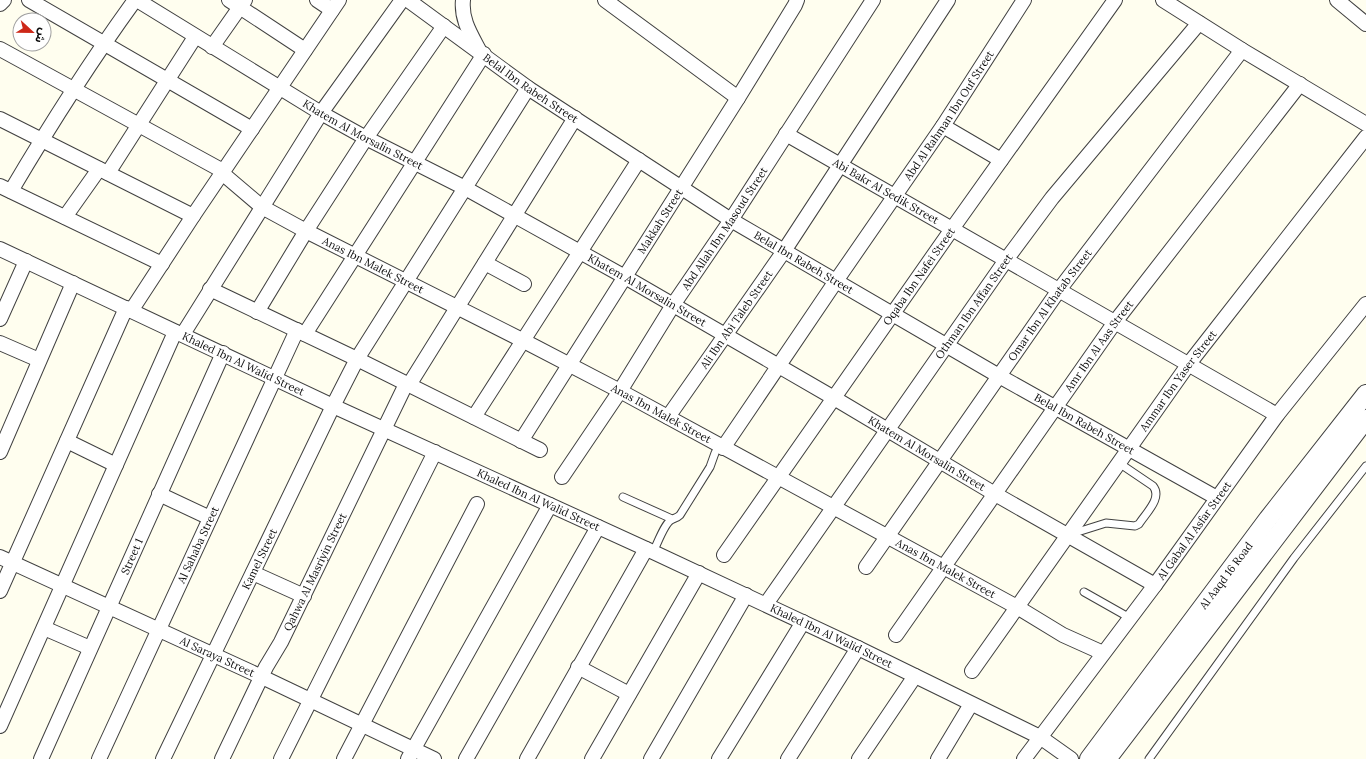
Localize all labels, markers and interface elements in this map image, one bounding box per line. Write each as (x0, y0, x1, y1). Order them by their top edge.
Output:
north arrow (12, 12, 52, 52)
text: ش (32, 26, 51, 45)
street label: Abd Al Rahman Ibn Ouf Street (900, 47, 997, 184)
street label: Belal Ibn Rabeh Street (480, 50, 582, 126)
street label: Khatem Al Morsalin Street (300, 96, 426, 173)
street label: Abi Bakr Al Sedik Street (829, 155, 942, 227)
street label: Abd Allah Ibn Masoud Street (678, 164, 771, 294)
street label: Makkah Street (634, 186, 686, 256)
street label: Oqaba Ibn Nafei Street (880, 224, 958, 328)
street label: Belal Ibn Rabeh Street (751, 228, 857, 297)
street label: Anas Ibn Malek Street (319, 233, 427, 297)
street label: Omar Ibn Al Khatab Street (1005, 246, 1095, 364)
street label: Othman Ibn Affan Street (932, 250, 1016, 362)
street label: Khatem Al Morsalin Street (585, 251, 709, 330)
street label: Ali Ibn Abi Taleb Street (696, 267, 776, 372)
street label: Amr Ibn Al Aas Street (1061, 297, 1137, 395)
street label: Ammar Ibn Yaser Street (1136, 327, 1220, 435)
street label: Khaled Ibn Al Walid Street (180, 329, 307, 399)
street label: Anas Ibn Malek Street (608, 380, 714, 447)
street label: Belal Ibn Rabeh Street (1032, 390, 1138, 458)
street label: Khatem Al Morsalin Street (866, 413, 989, 494)
street label: Khaled Ibn Al Walid Street (475, 466, 603, 534)
street label: Al Gabal Al Asfar Street (1154, 478, 1235, 583)
street label: Al Sahaba Street (174, 503, 222, 586)
street label: Qahwa Al Masriyin Street (280, 510, 350, 633)
street label: Kamel Street (239, 525, 280, 592)
street label: Anas Ibn Malek Street (893, 535, 999, 602)
street label: Street 1 (118, 536, 146, 577)
street label: Al Aaqd 16 Road (1196, 539, 1256, 613)
street label: Khaled Ibn Al Walid Street (768, 601, 896, 671)
street label: Al Saraya Street (177, 633, 258, 680)

